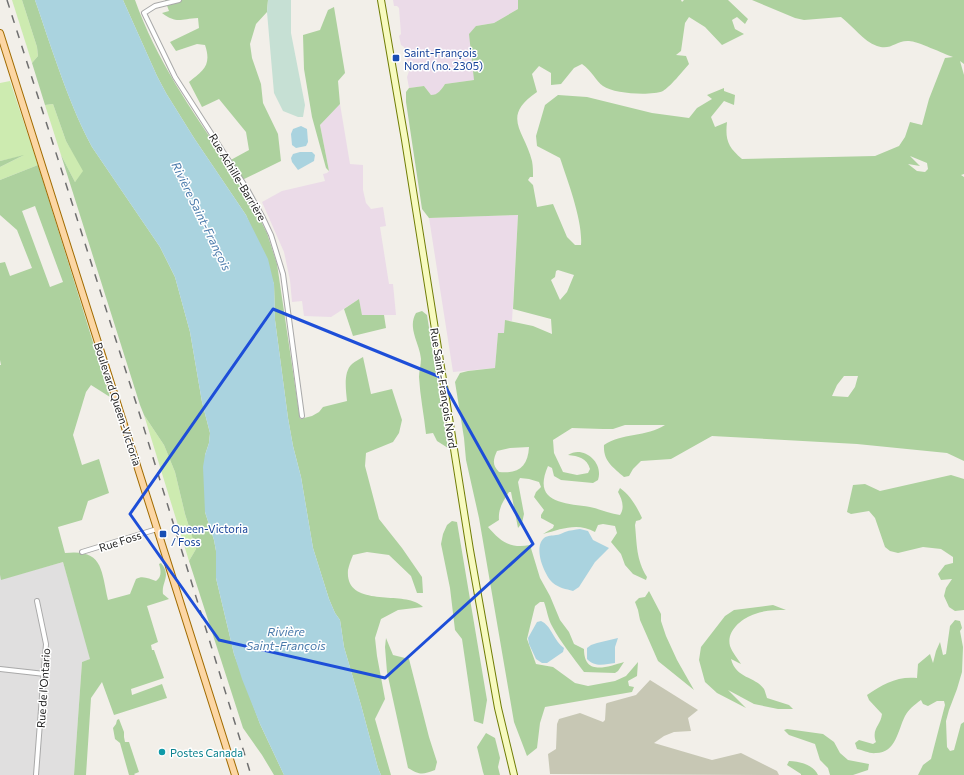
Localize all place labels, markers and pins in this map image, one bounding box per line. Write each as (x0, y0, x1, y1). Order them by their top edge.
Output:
place label: Saint-François Nord (no. 2305) (404, 46, 483, 72)
marker: Saint-François Nord (no. 2305) (391, 53, 401, 63)
place label: Queen-Victoria / Foss (171, 522, 248, 548)
marker: Queen-Victoria / Foss (158, 529, 168, 539)
place label: Postes Canada (170, 746, 243, 759)
marker: Postes Canada (157, 747, 167, 757)

